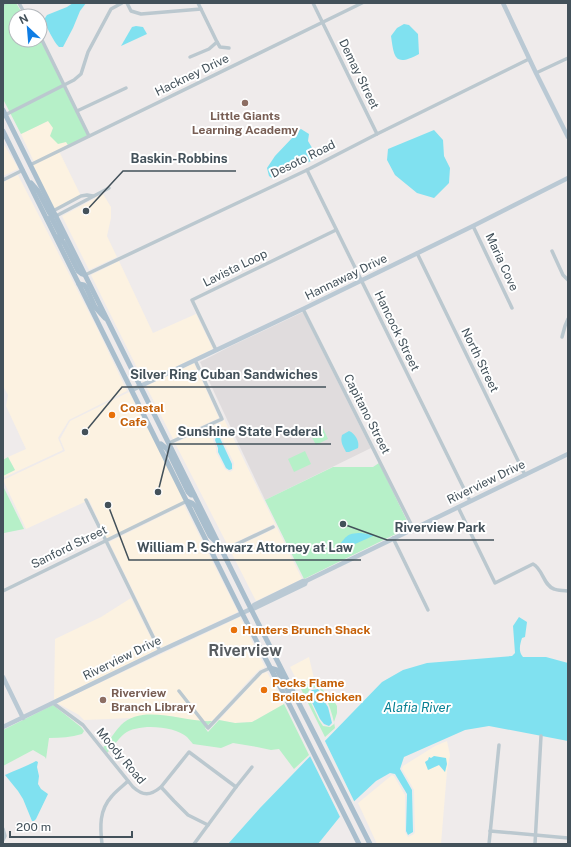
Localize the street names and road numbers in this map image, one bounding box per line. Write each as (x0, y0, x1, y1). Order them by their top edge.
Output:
street label: Demay Street (336, 37, 382, 112)
street label: Hackney Drive (153, 51, 231, 99)
street label: Desoto Road (268, 137, 338, 181)
street label: Maria Cove (483, 231, 522, 293)
street label: Lavista Loop (201, 246, 269, 290)
street label: Hannaway Drive (303, 251, 390, 303)
street label: Hancock Street (372, 289, 423, 374)
street label: North Street (458, 326, 502, 395)
street label: Capitano Street (341, 372, 393, 457)
street label: Riverview Drive (445, 457, 528, 507)
street label: Sanford Street (29, 522, 109, 571)
street label: Riverview Drive (81, 633, 164, 683)
street label: Moody Road (93, 725, 149, 787)

